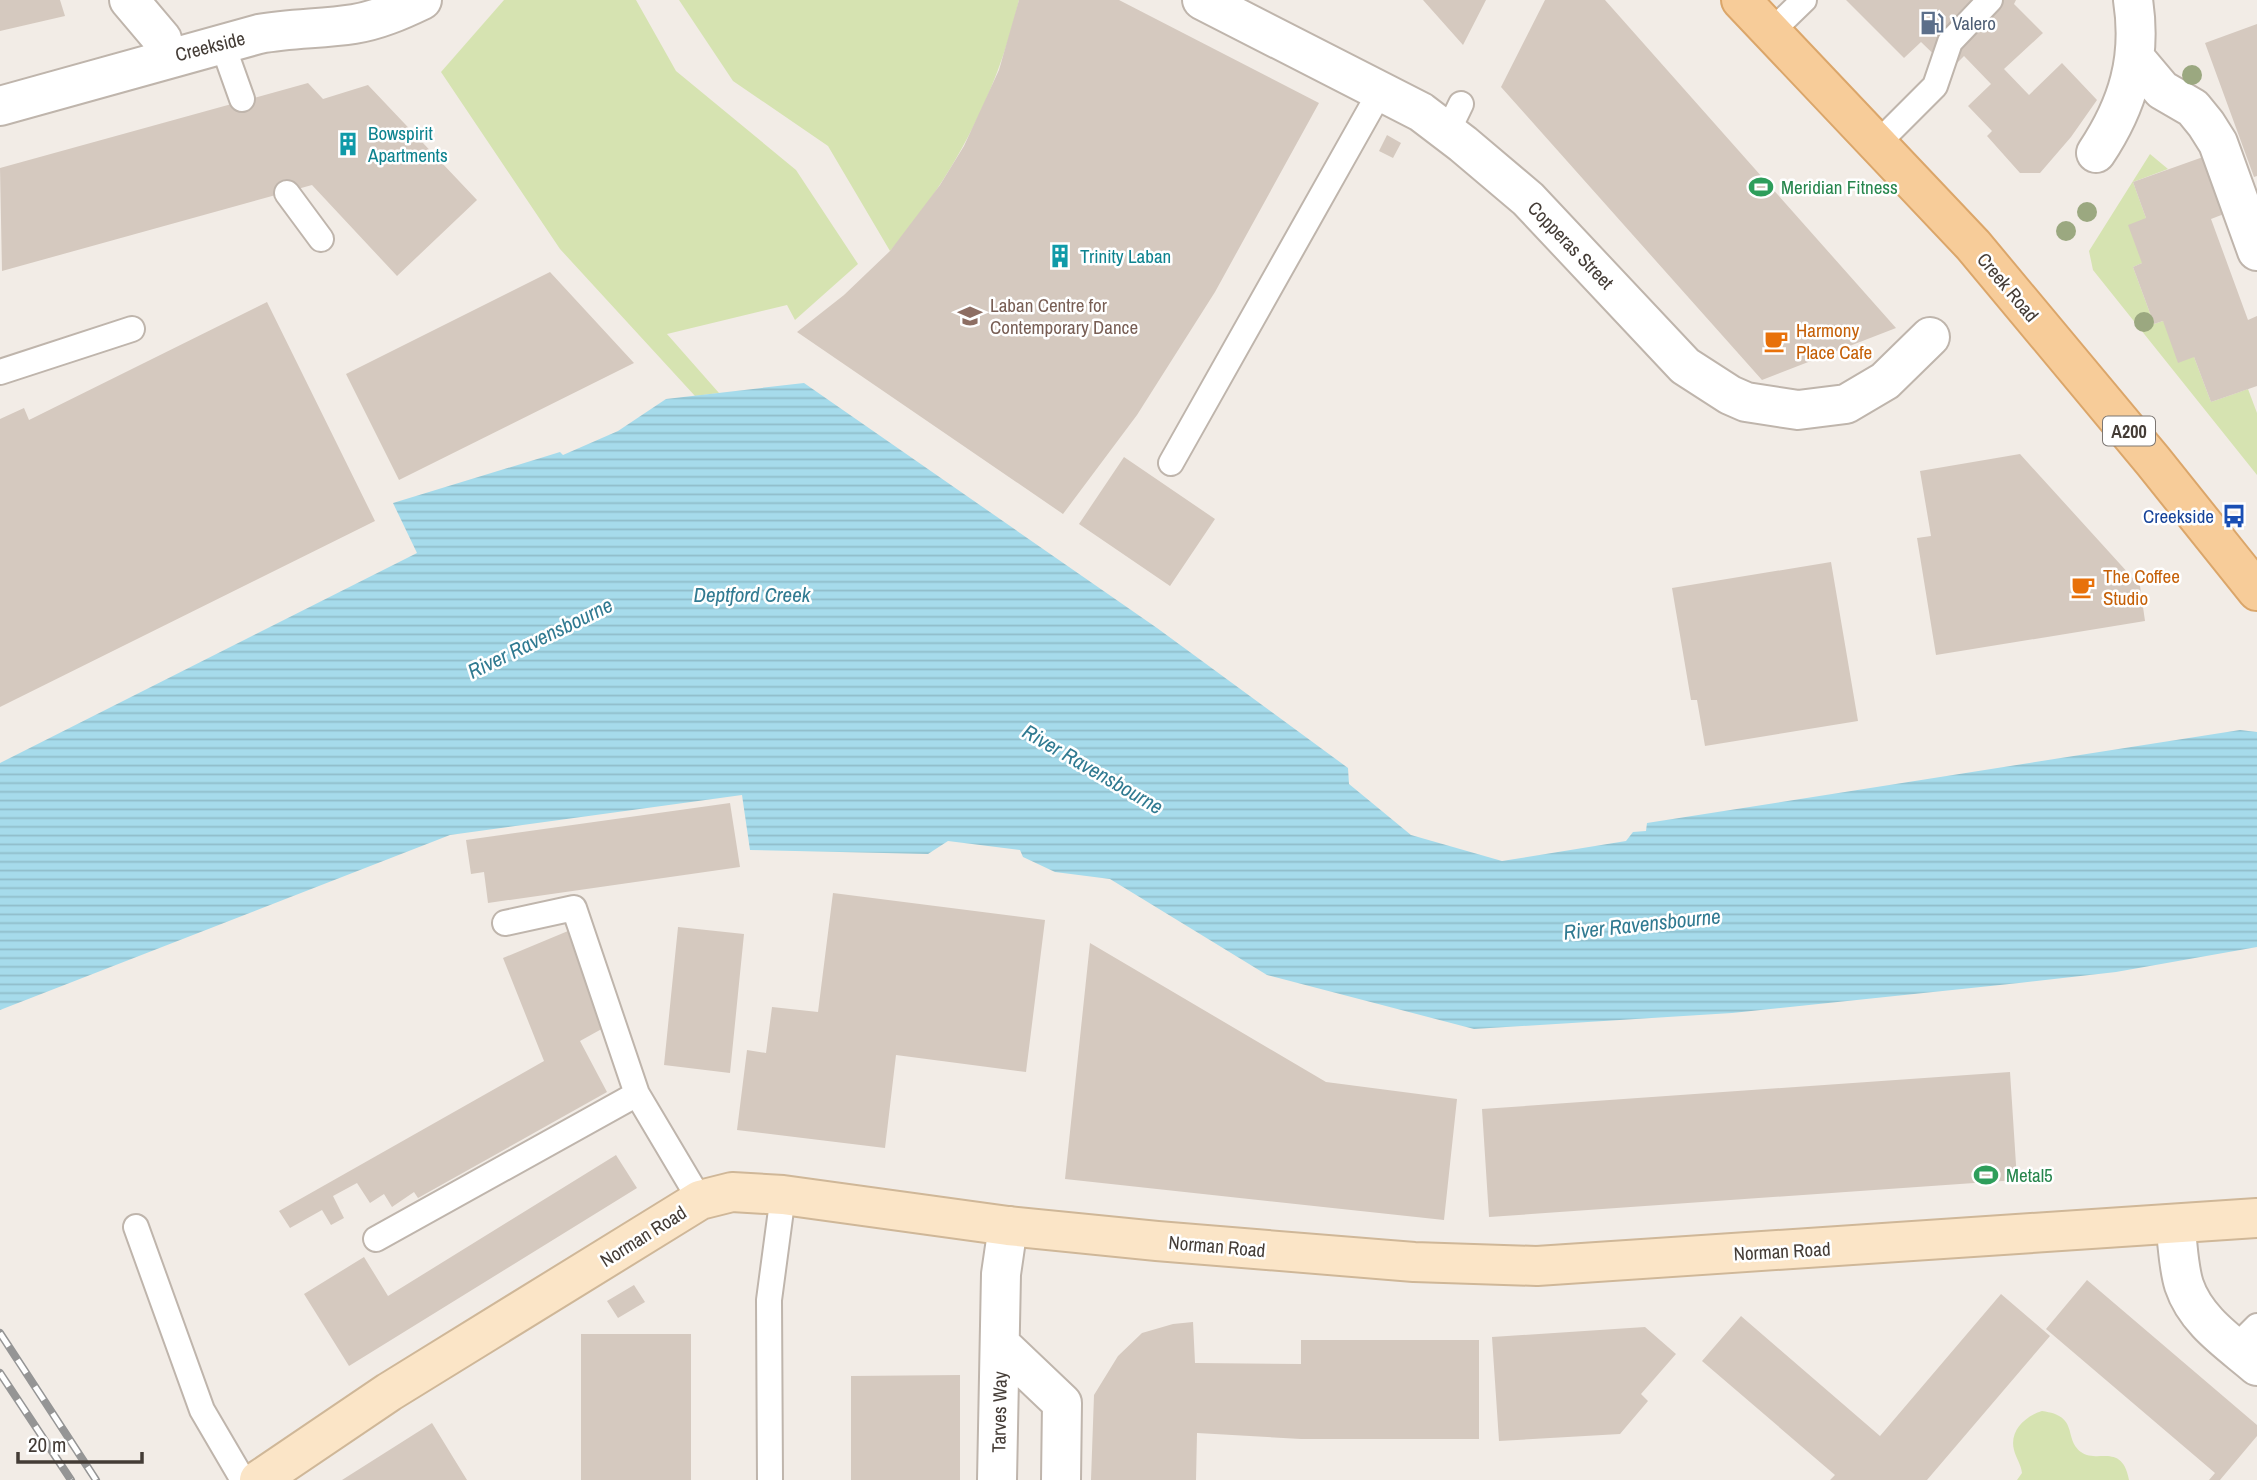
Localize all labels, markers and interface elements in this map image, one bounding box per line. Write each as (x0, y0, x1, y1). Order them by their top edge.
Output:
fuel station icon: Valero (1918, 9, 1946, 37)
place label: Valero (1952, 10, 1996, 36)
street label: Creekside (172, 25, 248, 67)
place label: Bowspirit Apartments (367, 120, 448, 168)
building icon: Bowspirit Apartments (334, 130, 362, 158)
sports icon: Meridian Fitness (1747, 173, 1775, 201)
place label: Meridian Fitness (1781, 174, 1898, 200)
street label: Copperas Street (1522, 195, 1620, 295)
building icon: Trinity Laban (1046, 242, 1074, 270)
place label: Trinity Laban (1080, 243, 1171, 269)
street label: Creek Road (1971, 247, 2045, 327)
place label: Laban Centre for Contemporary Dance (990, 292, 1138, 340)
school or university icon: Laban Centre for Contemporary Dance (956, 302, 984, 330)
place label: Harmony Place Cafe (1796, 317, 1872, 365)
cafe icon: Harmony Place Cafe (1762, 327, 1790, 355)
road number: A200 (2103, 416, 2155, 446)
bus stop icon: Creekside (2220, 502, 2248, 530)
place label: Creekside (2143, 503, 2214, 529)
place label: The Coffee Studio (2103, 563, 2180, 611)
cafe icon: The Coffee Studio (2069, 573, 2097, 601)
water label: Deptford Creek (694, 580, 812, 609)
water label: River Ravensbourne (463, 590, 617, 686)
water label: River Ravensbourne (1017, 717, 1169, 821)
water label: River Ravensbourne (1562, 901, 1722, 947)
sports icon: Metal5 (1972, 1161, 2000, 1189)
place label: Metal5 (2006, 1162, 2053, 1188)
street label: Norman Road (595, 1199, 691, 1273)
street label: Norman Road (1168, 1229, 1266, 1263)
street label: Norman Road (1733, 1235, 1831, 1267)
street label: Tarves Way (985, 1371, 1013, 1453)
scale bar (18, 1420, 142, 1464)
text: 20 m (28, 1430, 66, 1459)

